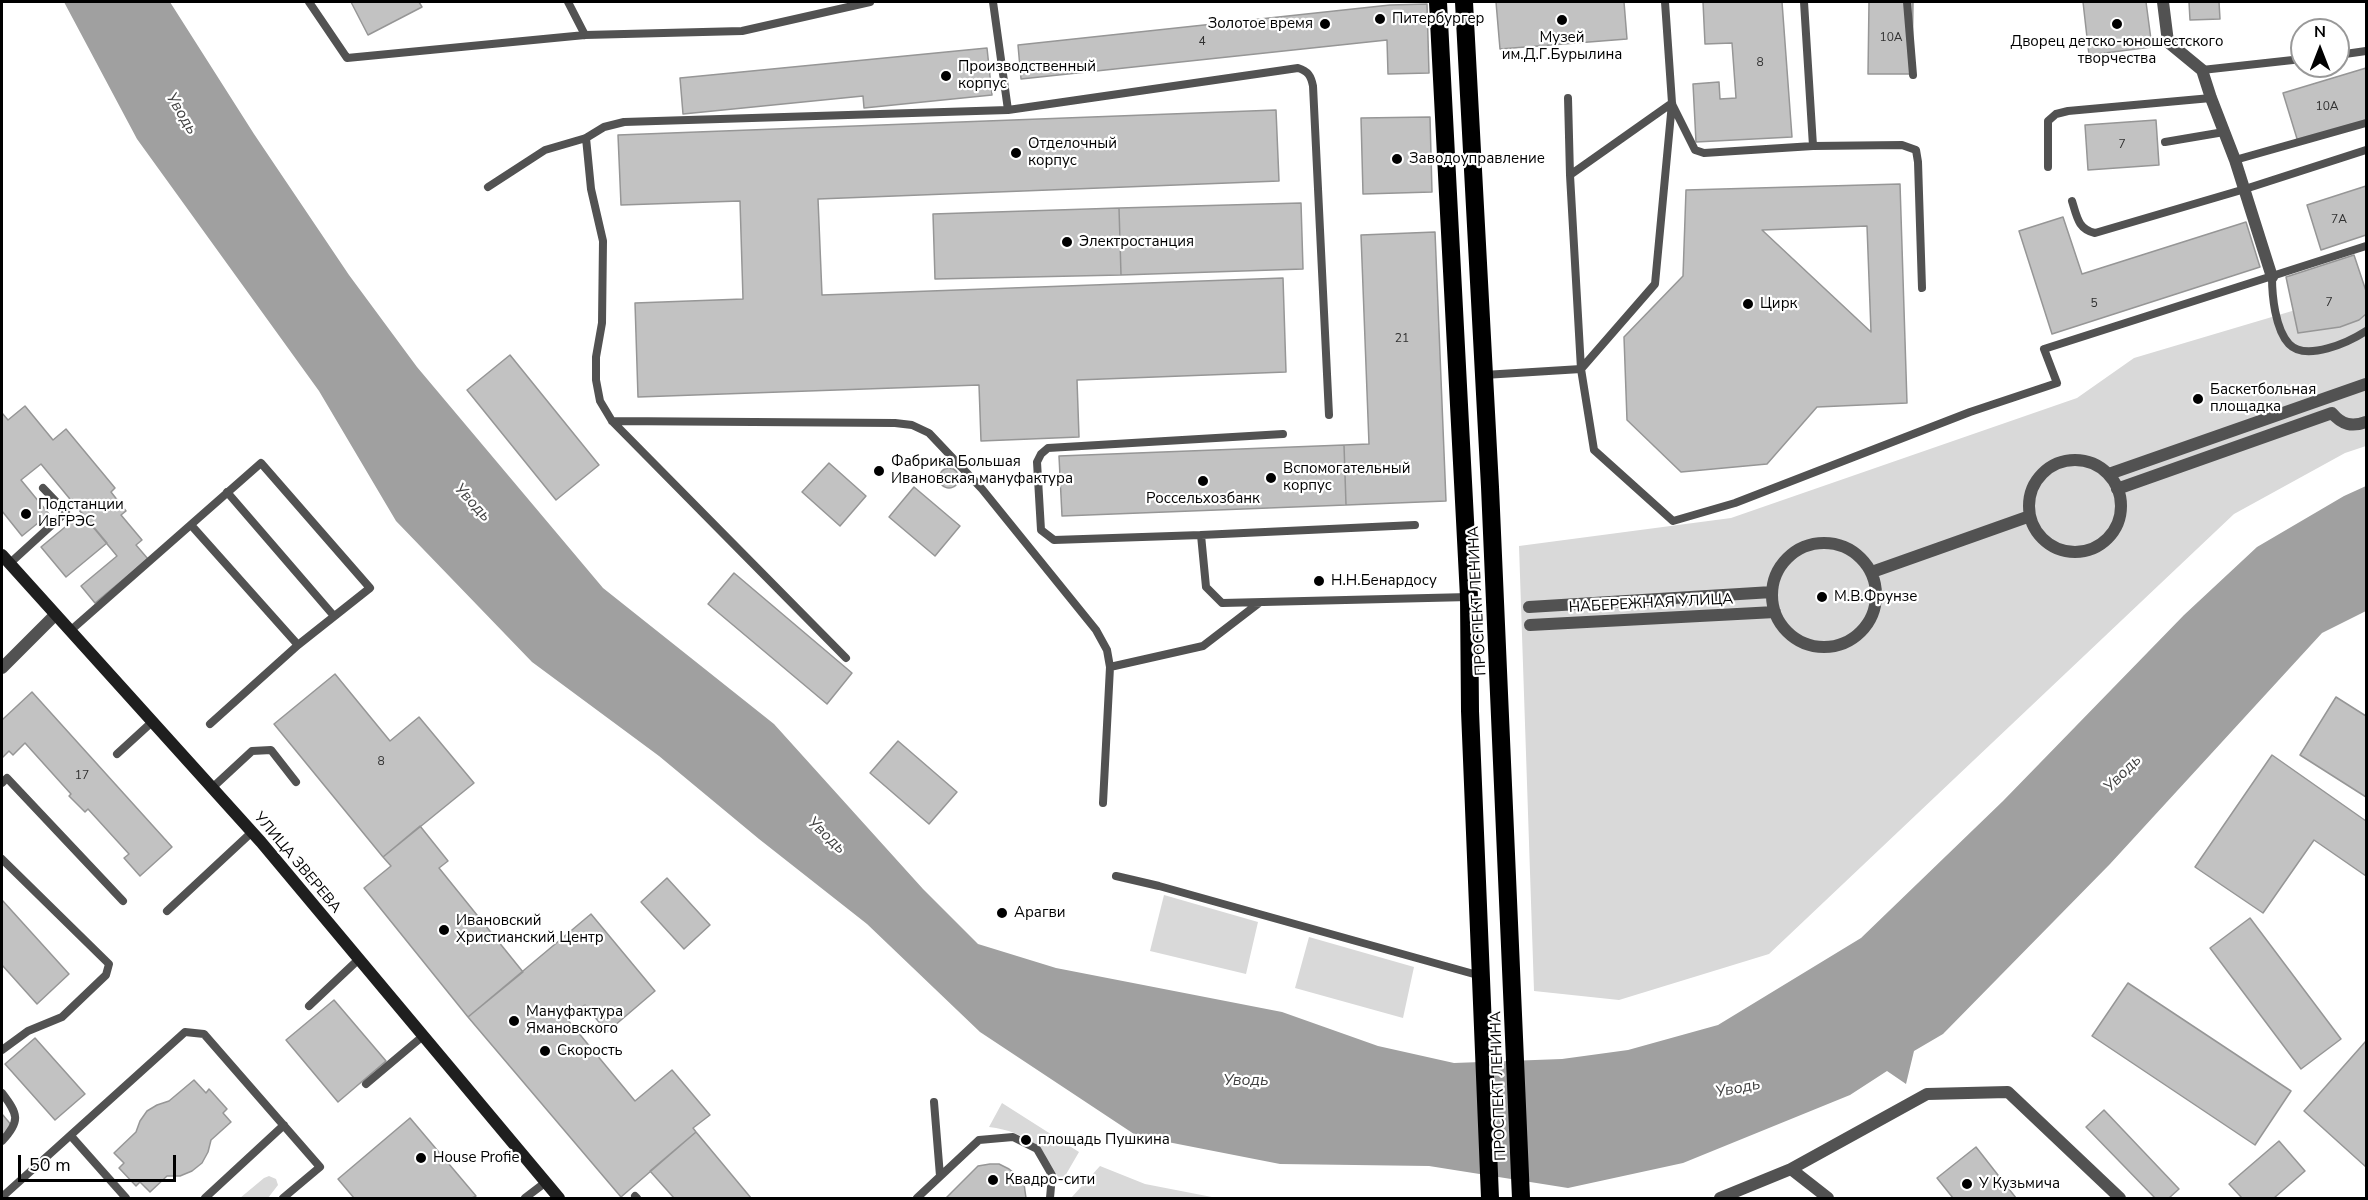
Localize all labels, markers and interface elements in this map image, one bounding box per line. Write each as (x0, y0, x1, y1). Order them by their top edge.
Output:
place label: Питербургер (1392, 10, 1484, 28)
marker: Питербургер (1373, 12, 1387, 26)
marker: Музей им.Д.Г.Бурылина (1555, 13, 1569, 27)
place label: Золотое время (1208, 15, 1313, 33)
marker: Золотое время (1318, 17, 1332, 31)
marker: Дворец детско-юношестского творчества (2110, 17, 2124, 31)
north arrow (2290, 18, 2350, 78)
text: N (2314, 21, 2326, 43)
place label: Музей им.Д.Г.Бурылина (1502, 29, 1622, 64)
house number: 10А (1879, 31, 1903, 45)
place label: Дворец детско-юношестского творчества (2010, 33, 2224, 68)
house number: 4 (1198, 35, 1206, 49)
house number: 8 (1756, 56, 1764, 70)
place label: Производственный корпус (958, 58, 1096, 93)
marker: Производственный корпус (939, 69, 953, 83)
water label: Уводь (161, 90, 201, 138)
house number: 10А (2315, 100, 2339, 114)
place label: Отделочный корпус (1028, 135, 1117, 170)
house number: 7 (2118, 138, 2126, 152)
marker: Отделочный корпус (1009, 146, 1023, 160)
place label: Заводоуправление (1409, 150, 1545, 168)
marker: Заводоуправление (1390, 152, 1404, 166)
house number: 7А (2331, 213, 2347, 227)
place label: Электростанция (1079, 233, 1194, 251)
marker: Электростанция (1060, 235, 1074, 249)
place label: Цирк (1760, 295, 1797, 313)
house number: 7 (2325, 296, 2333, 310)
marker: Цирк (1741, 297, 1755, 311)
house number: 5 (2090, 297, 2098, 311)
house number: 21 (1395, 332, 1409, 346)
place label: Баскетбольная площадка (2210, 381, 2316, 416)
marker: Баскетбольная площадка (2191, 392, 2205, 406)
place label: Фабрика Большая Ивановская мануфактура (891, 453, 1073, 488)
place label: Вспомогательный корпус (1283, 460, 1410, 495)
marker: Фабрика Большая Ивановская мануфактура (872, 464, 886, 478)
marker: Вспомогательный корпус (1264, 471, 1278, 485)
marker: Россельхозбанк (1196, 474, 1210, 488)
water label: Уводь (450, 480, 494, 526)
place label: Россельхозбанк (1146, 490, 1260, 508)
place label: Подстанции ИвГРЭС (38, 496, 124, 531)
marker: Подстанции ИвГРЭС (19, 507, 33, 521)
street label: ПРОСПЕКТ ЛЕНИНА (1465, 526, 1491, 676)
place label: Н.Н.Бенардосу (1331, 572, 1437, 590)
marker: Н.Н.Бенардосу (1312, 574, 1326, 588)
place label: М.В.Фрунзе (1834, 588, 1917, 606)
marker: М.В.Фрунзе (1815, 590, 1829, 604)
street label: НАБЕРЕЖНАЯ УЛИЦА (1568, 591, 1734, 617)
water label: Уводь (2100, 751, 2146, 797)
house number: 8 (377, 755, 385, 769)
house number: 17 (75, 769, 89, 783)
street label: УЛИЦА ЗВЕРЕВА (250, 809, 344, 917)
water label: Уводь (803, 814, 849, 858)
place label: Арагви (1014, 904, 1065, 922)
marker: Арагви (995, 906, 1009, 920)
place label: Ивановский Христианский Центр (456, 912, 604, 947)
marker: Ивановский Христианский Центр (437, 923, 451, 937)
place label: Мануфактура Ямановского (526, 1003, 623, 1038)
street label: ПРОСПЕКТ ЛЕНИНА (1487, 1011, 1511, 1161)
marker: Мануфактура Ямановского (507, 1014, 521, 1028)
place label: Скорость (557, 1042, 623, 1060)
marker: Скорость (538, 1044, 552, 1058)
water label: Уводь (1223, 1071, 1269, 1091)
water label: Уводь (1714, 1075, 1762, 1103)
place label: площадь Пушкина (1038, 1131, 1170, 1149)
marker: площадь Пушкина (1019, 1133, 1033, 1147)
scale bar (21, 1143, 178, 1181)
place label: House Profie (433, 1149, 519, 1167)
marker: House Profie (414, 1151, 428, 1165)
text: 50 m (29, 1153, 71, 1177)
place label: Квадро-сити (1005, 1171, 1095, 1189)
marker: Квадро-сити (986, 1173, 1000, 1187)
place label: У Кузьмича (1979, 1175, 2060, 1193)
marker: У Кузьмича (1960, 1177, 1974, 1191)

